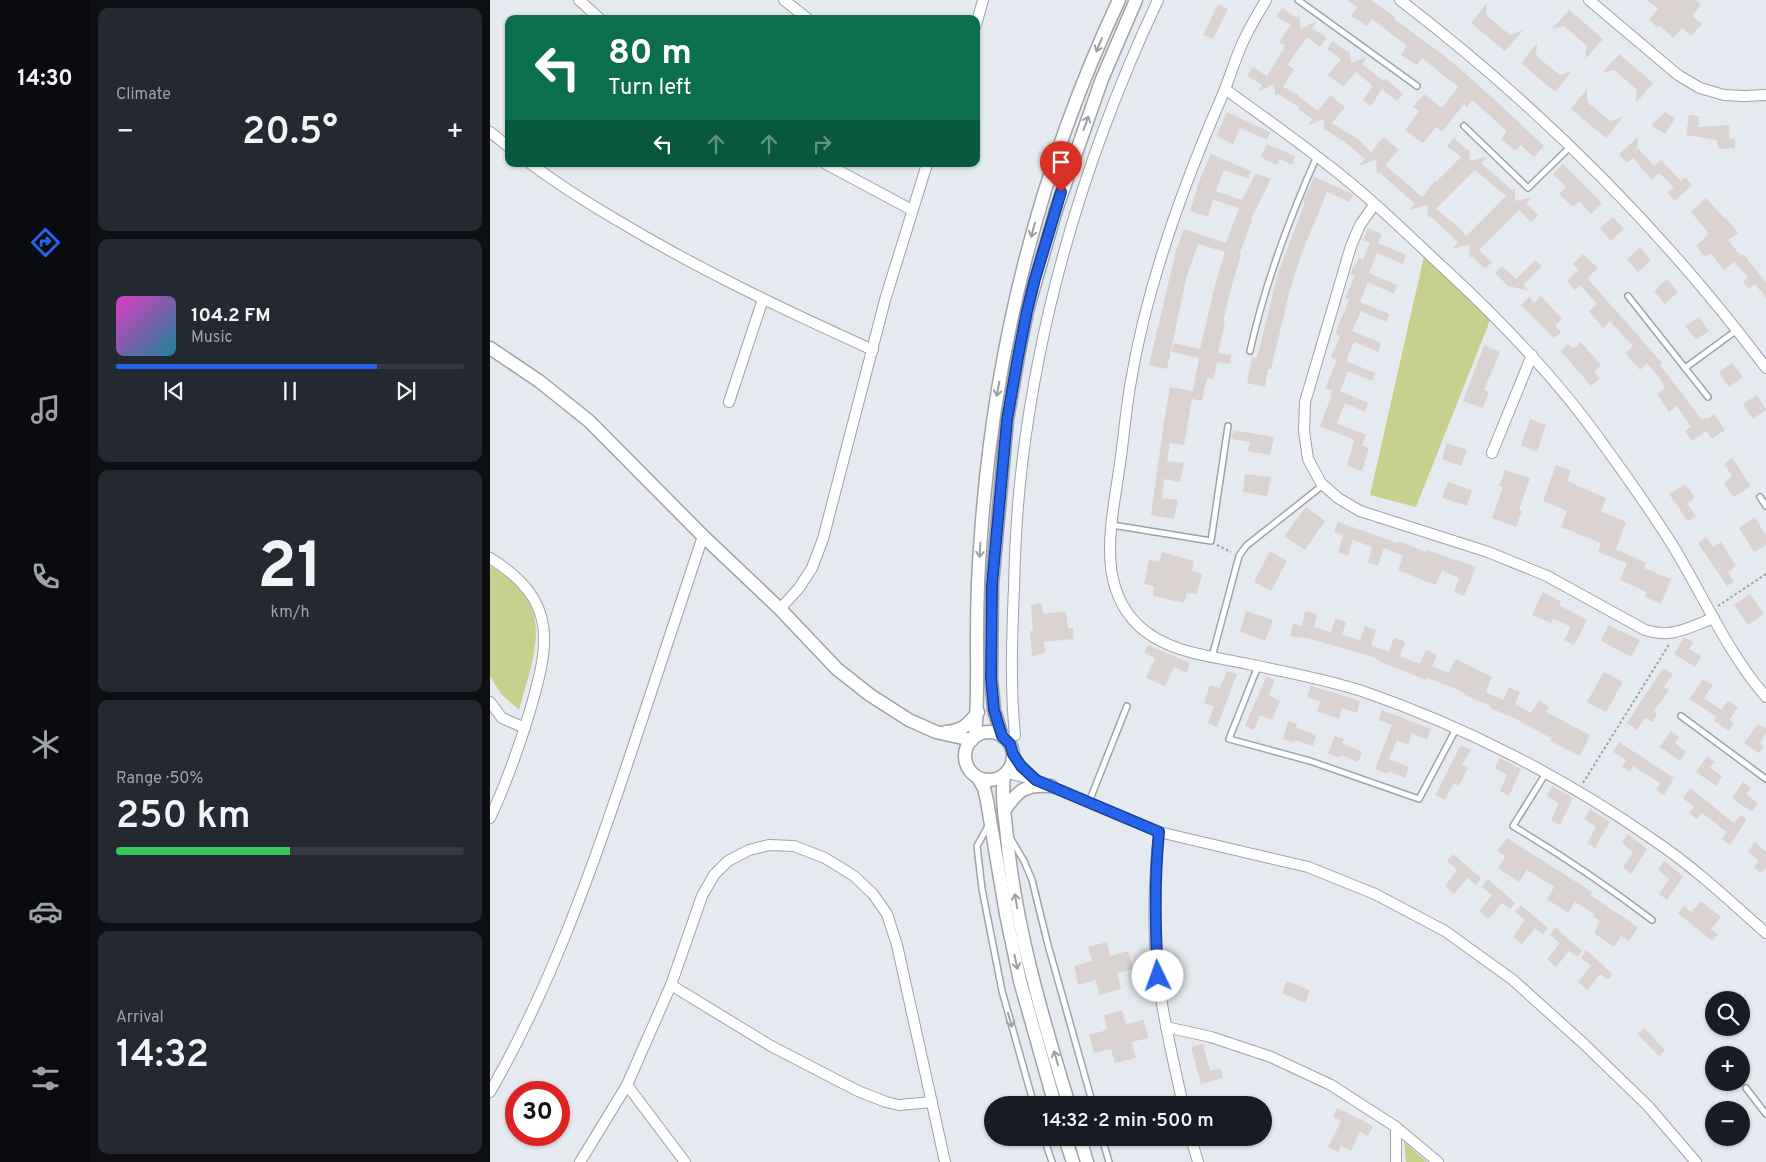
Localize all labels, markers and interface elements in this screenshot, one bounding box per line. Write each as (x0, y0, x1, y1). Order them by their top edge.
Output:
text: 80 m (608, 32, 692, 76)
icon: left (525, 35, 590, 100)
one-way arrow (1094, 37, 1104, 52)
text: 14:30 (17, 66, 73, 93)
text: Turn left (608, 75, 691, 102)
text: Climate (116, 85, 171, 105)
text: 20.5° (242, 109, 338, 158)
text: − (116, 115, 134, 151)
text: + (446, 115, 464, 151)
one-way arrow (1082, 116, 1091, 131)
icon: left (649, 130, 677, 158)
icon: ahead (702, 130, 730, 158)
icon: ahead (755, 130, 783, 158)
icon: right (808, 130, 836, 158)
pin (1040, 141, 1082, 192)
icon: arrive (1047, 148, 1075, 176)
one-way arrow (1027, 222, 1037, 238)
icon: directions (28, 225, 63, 260)
text: 104.2 FM (191, 304, 271, 328)
text: Music (191, 328, 232, 348)
icon: previous (160, 377, 188, 405)
icon: pause (276, 377, 304, 405)
icon: next (392, 377, 420, 405)
one-way arrow (993, 381, 1003, 397)
icon: music (28, 392, 63, 427)
text: 21 (257, 529, 323, 611)
one-way arrow (975, 542, 984, 558)
icon: phone (28, 559, 63, 594)
text: km/h (271, 603, 309, 623)
icon: climate (28, 727, 63, 762)
text: Range · 50% (116, 769, 204, 789)
text: 250 km (116, 793, 251, 842)
one-way arrow (1011, 893, 1021, 909)
icon: car (28, 894, 63, 929)
position arrow (1131, 949, 1183, 1001)
one-way arrow (1012, 953, 1021, 969)
map controls (1705, 991, 1750, 1146)
button: search (1705, 991, 1750, 1036)
text: Arrival (116, 1008, 164, 1028)
one-way arrow (1006, 1012, 1015, 1028)
text: 14:32 (116, 1032, 209, 1081)
button: + (1705, 1046, 1750, 1091)
one-way arrow (1050, 1051, 1060, 1067)
icon: filters (28, 1061, 63, 1096)
speed limit sign: 30 (505, 1081, 570, 1146)
button: − (1705, 1101, 1750, 1146)
text: 14:32 · 2 min · 500 m (1042, 1109, 1214, 1133)

